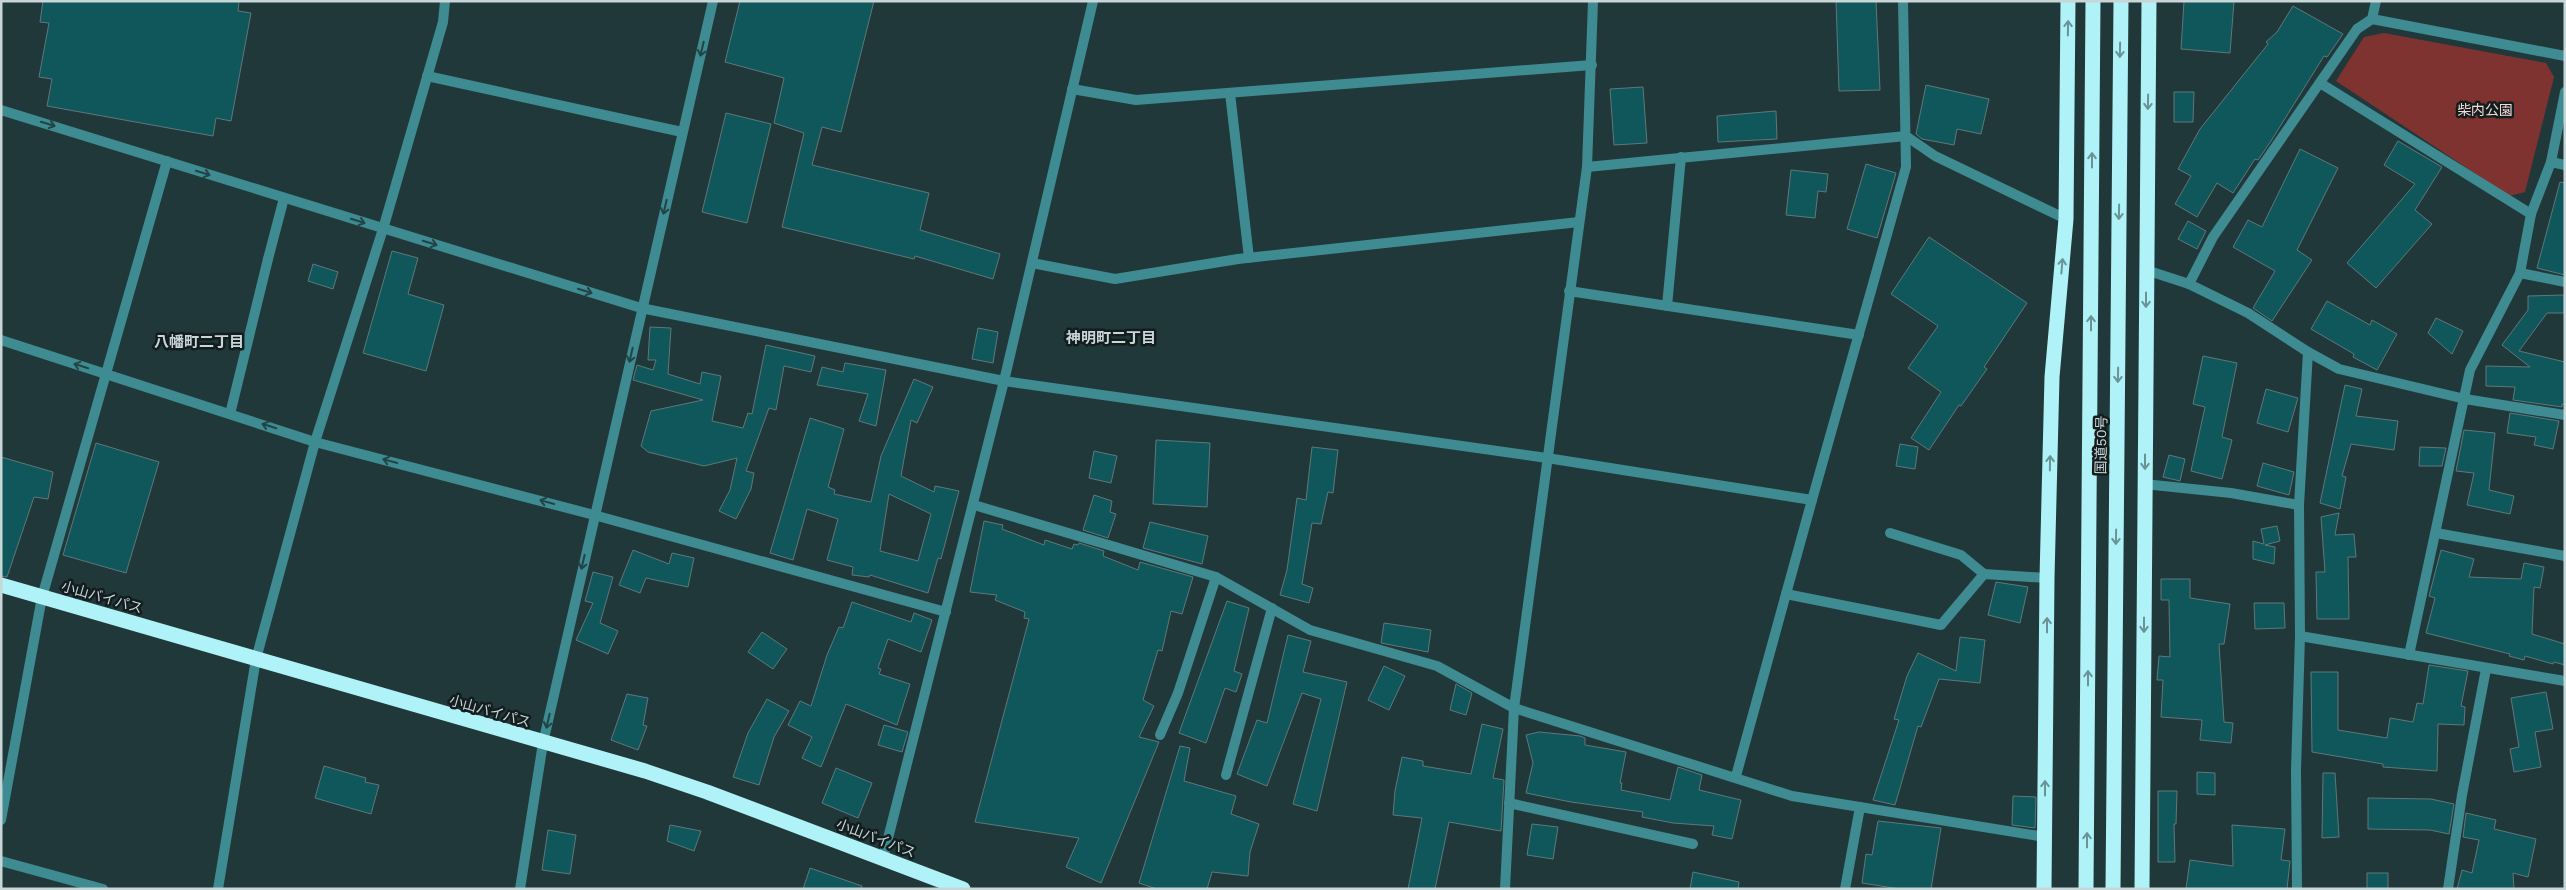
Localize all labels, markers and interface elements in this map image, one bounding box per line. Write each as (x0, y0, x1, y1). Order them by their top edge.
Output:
one-way arrow (2063, 20, 2073, 36)
one-way arrow (697, 40, 706, 56)
one-way arrow (2116, 42, 2125, 58)
one-way arrow (2143, 94, 2153, 110)
park label: 柴内公園 (2457, 102, 2513, 118)
one-way arrow (39, 120, 55, 130)
one-way arrow (2087, 152, 2097, 168)
one-way arrow (195, 168, 211, 178)
one-way arrow (660, 199, 669, 215)
one-way arrow (2114, 204, 2124, 220)
one-way arrow (350, 217, 365, 226)
one-way arrow (421, 239, 437, 249)
one-way arrow (2057, 258, 2066, 274)
one-way arrow (577, 286, 593, 296)
one-way arrow (2141, 292, 2151, 308)
one-way arrow (2086, 315, 2096, 331)
district label: 神明町二丁目 (1065, 329, 1156, 347)
district label: 八幡町二丁目 (154, 333, 244, 351)
one-way arrow (626, 347, 635, 363)
one-way arrow (74, 361, 89, 370)
one-way arrow (2113, 367, 2122, 383)
street label: 国道50号 (2092, 415, 2110, 475)
one-way arrow (261, 421, 277, 431)
one-way arrow (2140, 454, 2149, 470)
one-way arrow (2045, 455, 2054, 471)
one-way arrow (382, 456, 398, 465)
one-way arrow (539, 497, 555, 507)
one-way arrow (2111, 529, 2121, 545)
one-way arrow (578, 554, 588, 570)
street label: 小山バイパス (60, 578, 144, 616)
one-way arrow (2139, 616, 2149, 633)
one-way arrow (2042, 617, 2051, 633)
one-way arrow (2083, 670, 2093, 686)
street label: 小山バイパス (448, 692, 532, 730)
one-way arrow (543, 712, 552, 728)
one-way arrow (2040, 780, 2050, 796)
street label: 小山バイパス (834, 816, 918, 860)
one-way arrow (2082, 832, 2091, 848)

